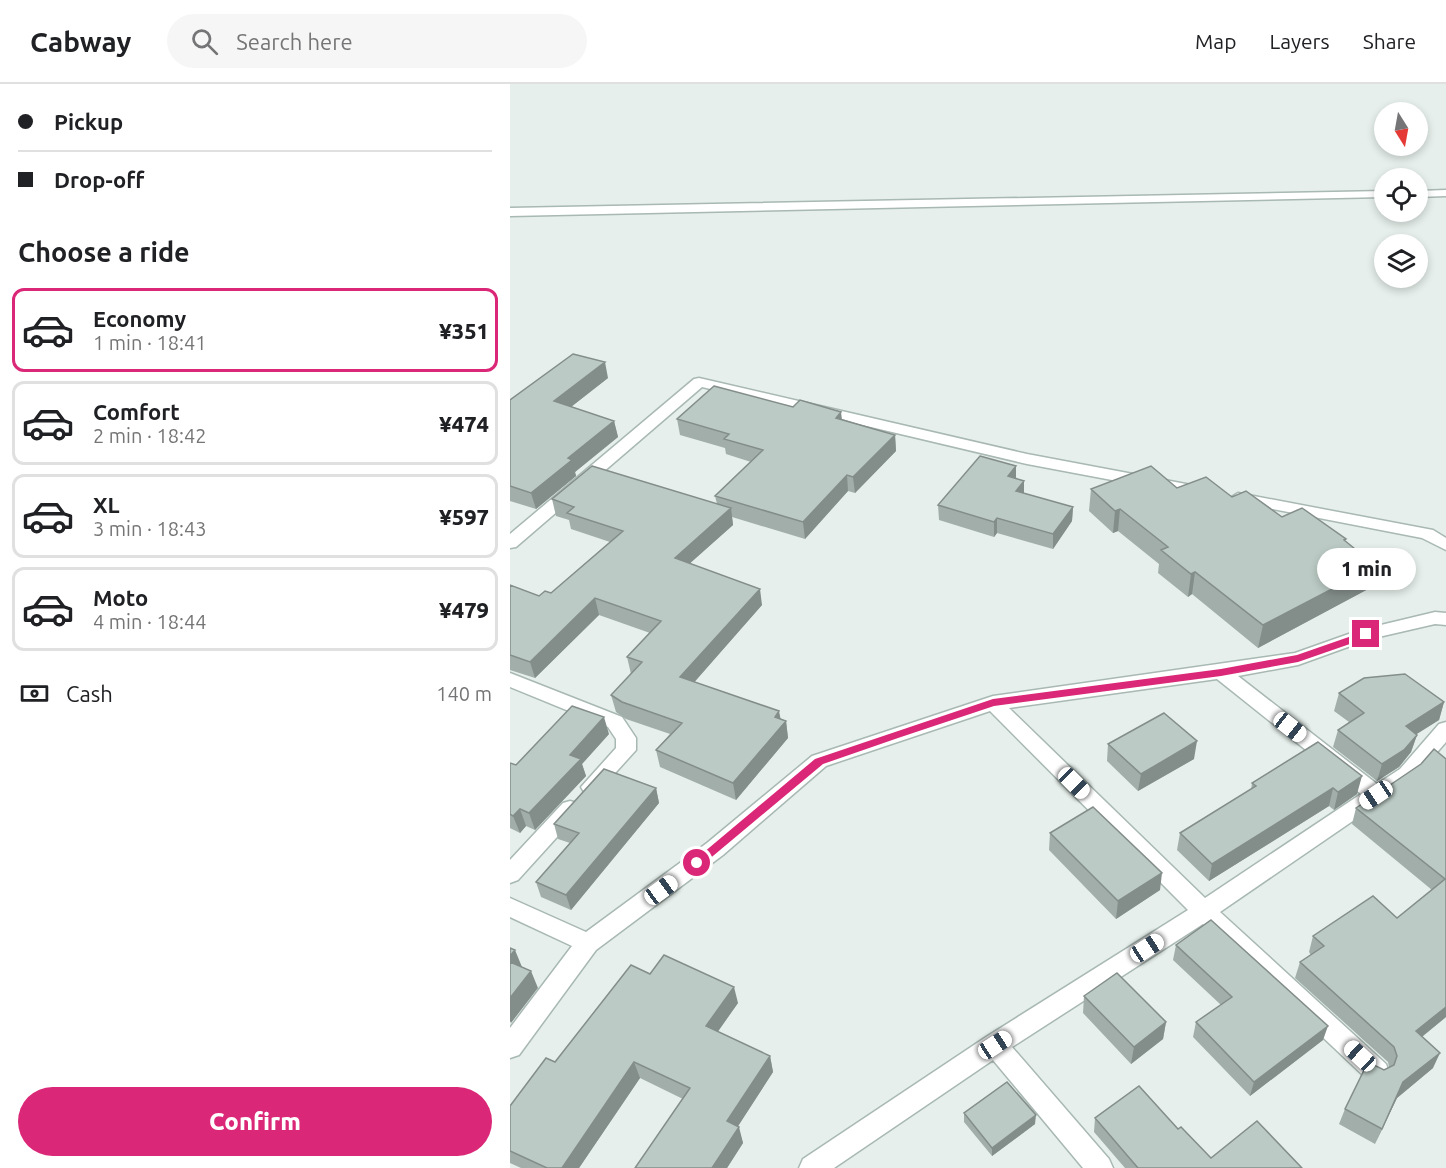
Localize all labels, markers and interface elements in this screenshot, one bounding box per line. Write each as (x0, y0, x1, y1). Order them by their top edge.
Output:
search box (167, 14, 587, 68)
icon: search (188, 25, 221, 58)
text: Cabway (30, 26, 131, 57)
text: Search here (236, 29, 353, 54)
text: Map (1195, 29, 1236, 53)
text: Layers (1269, 29, 1330, 53)
text: Share (1363, 29, 1416, 53)
north arrow (1374, 102, 1428, 156)
map controls (1374, 102, 1428, 288)
text: Pickup (54, 109, 123, 134)
text: Drop-off (54, 167, 144, 192)
button: locate (1374, 168, 1428, 222)
button: layers (1374, 234, 1428, 288)
text: Choose a ride (18, 237, 190, 267)
icon: car (21, 303, 75, 357)
text: Economy (93, 306, 186, 331)
text: ¥351 (439, 318, 489, 343)
text: 1 min · 18:41 (93, 331, 207, 354)
icon: car (21, 396, 75, 450)
text: Comfort (93, 399, 180, 424)
text: ¥474 (439, 411, 489, 436)
text: 2 min · 18:42 (93, 424, 207, 447)
icon: car (21, 489, 75, 543)
text: XL (93, 492, 120, 517)
text: ¥597 (439, 504, 489, 529)
text: 3 min · 18:43 (93, 517, 207, 540)
callout: 1 min (1316, 547, 1416, 589)
text: 1 min (1341, 557, 1392, 580)
icon: car (21, 582, 75, 636)
text: Moto (93, 585, 148, 610)
text: ¥479 (439, 597, 489, 622)
text: 4 min · 18:44 (93, 610, 207, 633)
route end (1352, 620, 1379, 647)
icon: cash (18, 677, 51, 710)
text: Cash (66, 681, 113, 706)
text: 140 m (436, 682, 492, 705)
car (1270, 709, 1310, 745)
car (1055, 764, 1093, 802)
car (1356, 777, 1396, 813)
route start (683, 849, 710, 876)
car (641, 872, 681, 908)
car (1127, 931, 1167, 965)
car (975, 1028, 1015, 1062)
car (1341, 1037, 1379, 1075)
button: Confirm (18, 1087, 492, 1156)

